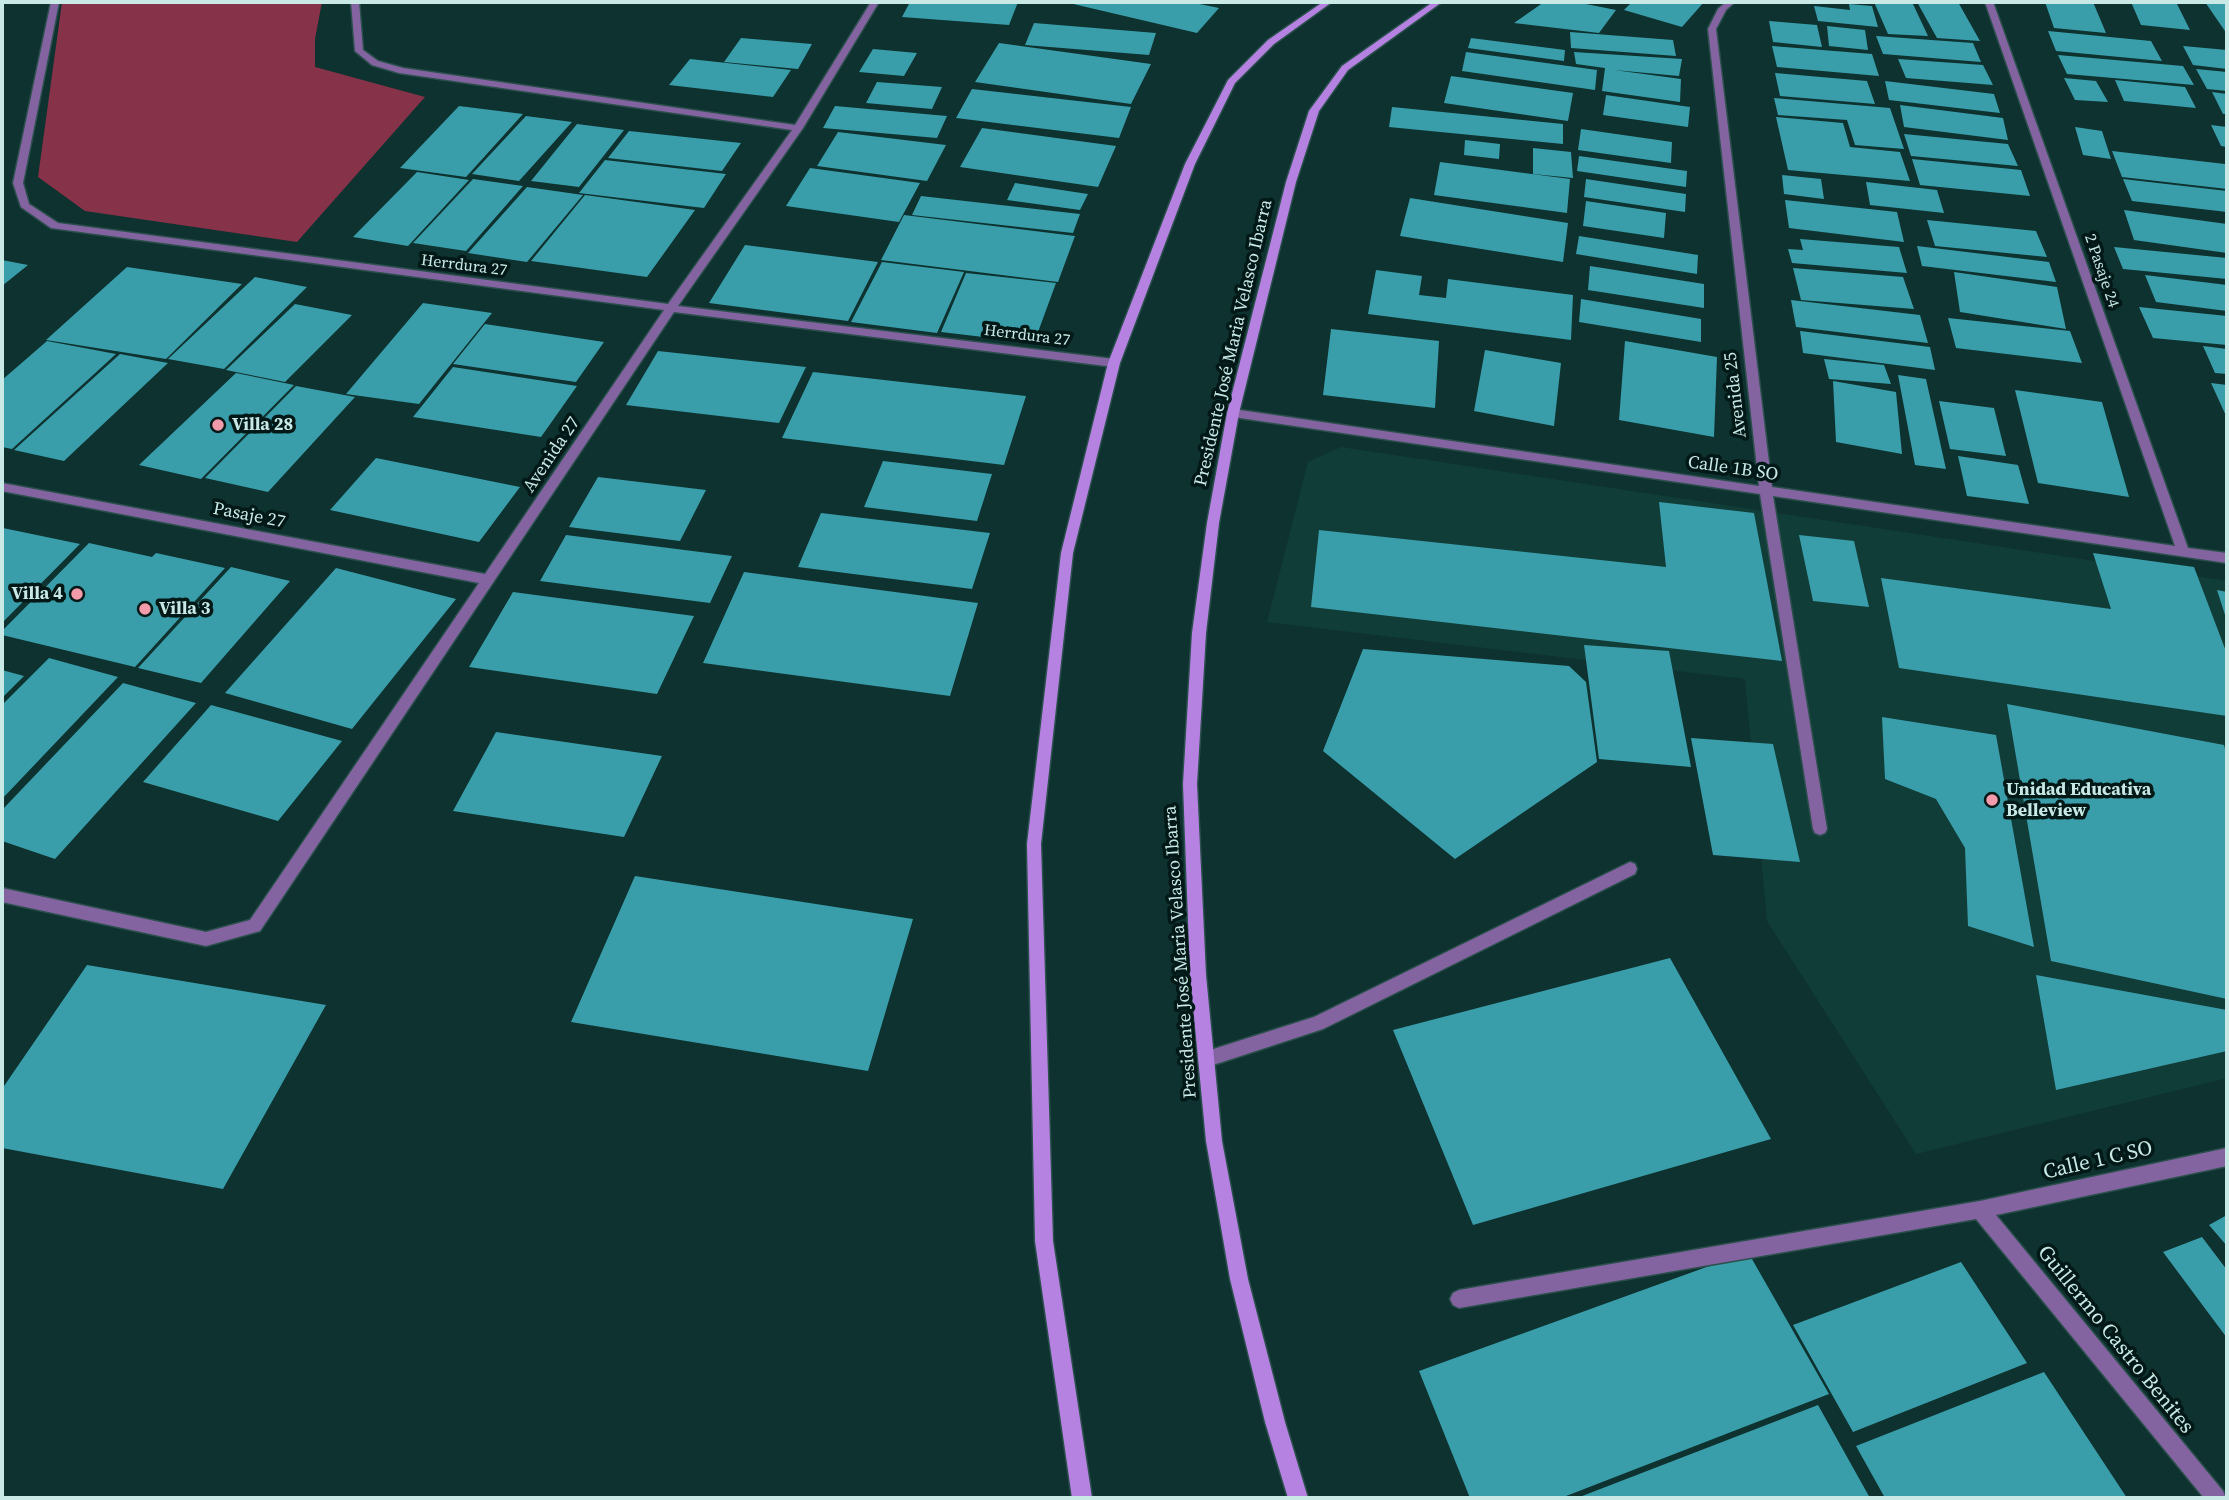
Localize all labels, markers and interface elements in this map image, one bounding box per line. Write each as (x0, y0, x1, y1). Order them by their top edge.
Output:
street label: Presidente José Maria Velasco Ibarra (1190, 198, 1278, 488)
street label: 2 Pasaje 24 (2079, 232, 2123, 310)
street label: Herrdura 27 (420, 251, 508, 281)
street label: Herrdura 27 (983, 321, 1071, 351)
street label: Avenida 25 (1720, 351, 1752, 439)
street label: Avenida 27 (519, 413, 585, 497)
place label: Villa 28 (232, 414, 293, 436)
marker: Villa 28 (210, 417, 226, 433)
street label: Calle 1B SO (1686, 452, 1780, 486)
street label: Pasaje 27 (211, 498, 287, 534)
place label: Villa 4 (11, 583, 63, 605)
marker: Villa 4 (69, 586, 85, 602)
place label: Villa 3 (159, 598, 211, 620)
marker: Villa 3 (137, 601, 153, 617)
place label: Unidad Educativa Belleview (2006, 779, 2151, 822)
marker: Unidad Educativa Belleview (1984, 792, 2000, 808)
street label: Presidente José Maria Velasco Ibarra (1160, 805, 1202, 1099)
street label: Calle 1 C SO (2041, 1136, 2155, 1186)
street label: Guillermo Castro Benites (2031, 1241, 2199, 1439)

